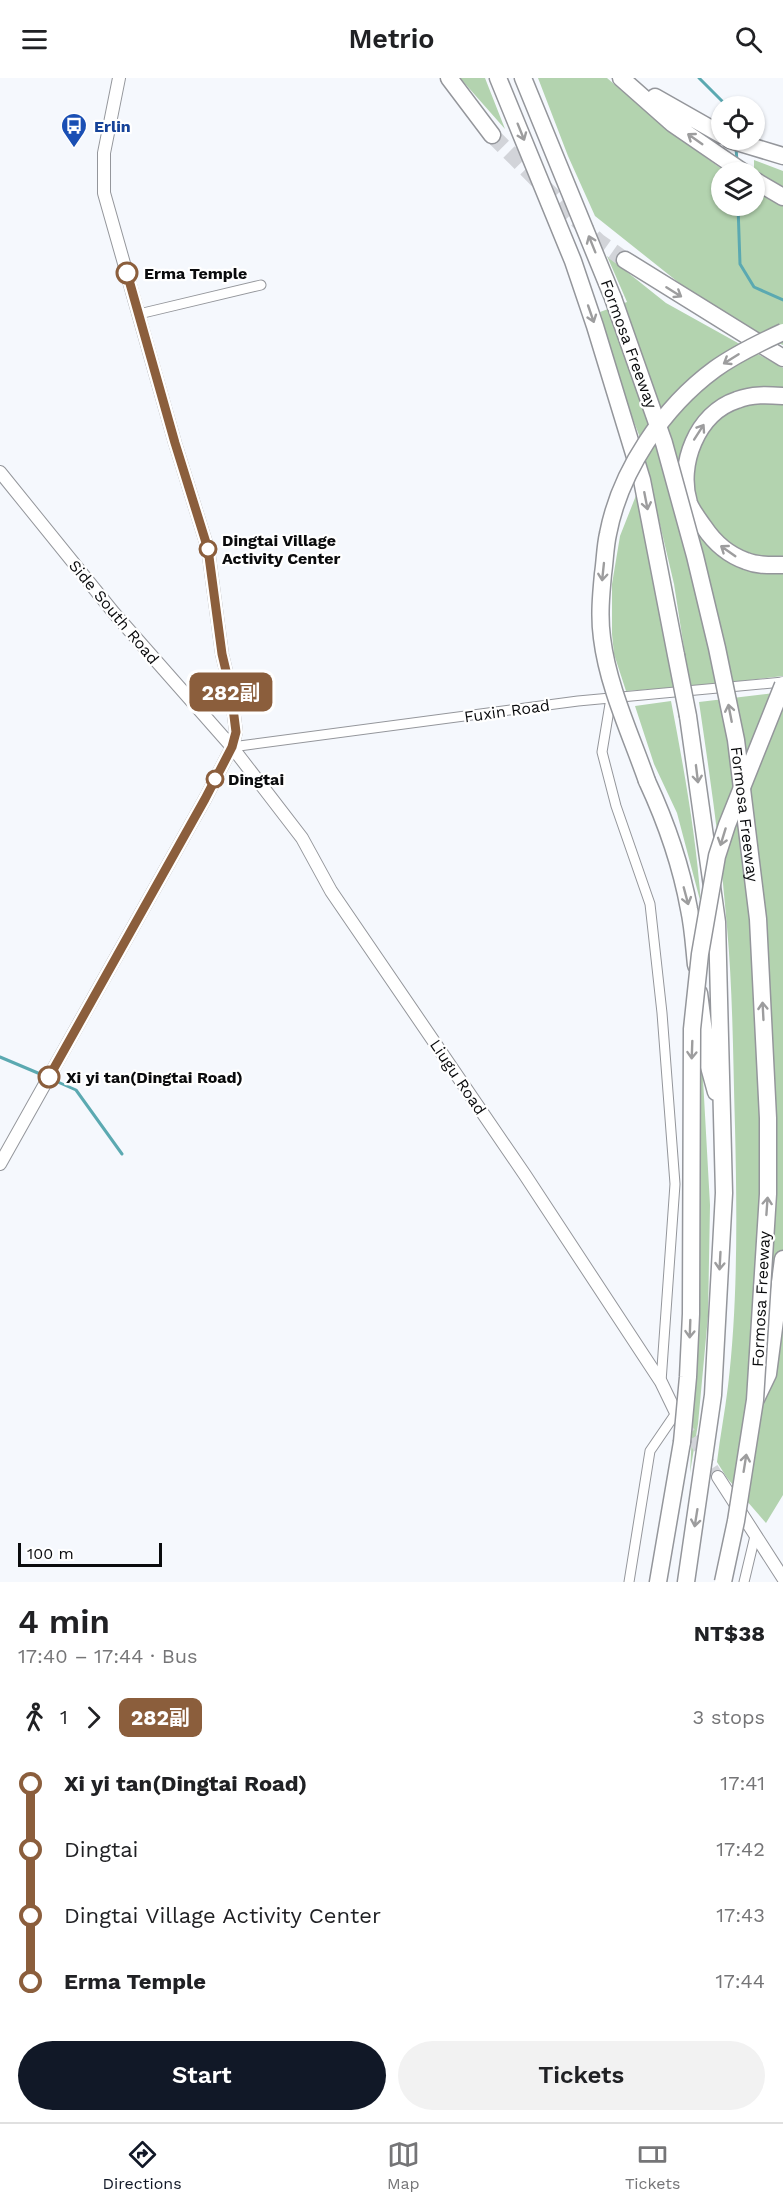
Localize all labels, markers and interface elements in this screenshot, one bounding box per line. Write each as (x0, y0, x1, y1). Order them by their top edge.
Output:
icon: menu (18, 23, 51, 56)
text: Metrio (348, 23, 435, 55)
icon: search (732, 23, 765, 56)
map controls (711, 96, 765, 216)
button: locate (711, 96, 765, 150)
bus stop icon: Erlin (59, 111, 89, 149)
place label: Erlin (94, 117, 131, 136)
one-way arrow (516, 122, 527, 141)
one-way arrow (687, 133, 703, 145)
button: layers (711, 162, 765, 216)
one-way arrow (586, 235, 597, 254)
marker: Erma Temple (116, 262, 138, 284)
place label: Erma Temple (144, 264, 247, 283)
street label: Formosa Freeway (597, 277, 661, 412)
one-way arrow (665, 286, 682, 298)
one-way arrow (586, 304, 597, 323)
one-way arrow (723, 353, 740, 365)
one-way arrow (693, 424, 706, 441)
one-way arrow (641, 491, 652, 510)
place label: Dingtai Village Activity Center (222, 531, 340, 568)
marker: Dingtai Village Activity Center (199, 540, 217, 558)
one-way arrow (720, 545, 737, 557)
street label: Side South Road (65, 556, 163, 668)
one-way arrow (597, 562, 608, 582)
line badge: 282副 (189, 672, 273, 712)
text: 282副 (201, 680, 261, 705)
street label: Fuxin Road (463, 696, 551, 726)
one-way arrow (724, 704, 736, 723)
street label: Formosa Freeway (727, 745, 763, 884)
one-way arrow (692, 763, 703, 783)
marker: Dingtai (206, 770, 224, 788)
place label: Dingtai (228, 770, 284, 789)
one-way arrow (717, 827, 728, 846)
one-way arrow (680, 886, 692, 905)
one-way arrow (757, 1001, 768, 1021)
street label: Liugu Road (426, 1036, 490, 1118)
one-way arrow (686, 1039, 697, 1059)
marker: Xi yi tan(Dingtai Road) (38, 1066, 60, 1088)
place label: Xi yi tan(Dingtai Road) (66, 1068, 243, 1087)
one-way arrow (762, 1196, 773, 1216)
street label: Formosa Freeway (748, 1230, 774, 1367)
one-way arrow (715, 1251, 726, 1271)
one-way arrow (685, 1318, 696, 1338)
one-way arrow (740, 1453, 751, 1473)
one-way arrow (691, 1507, 702, 1527)
scale bar (18, 1540, 162, 1568)
text: 100 m (27, 1544, 74, 1563)
text: 4 min (18, 1602, 110, 1641)
text: NT$38 (694, 1621, 765, 1646)
text: 17:40 – 17:44 · Bus (18, 1644, 198, 1668)
icon: walk (18, 1701, 51, 1734)
icon: forward (77, 1701, 110, 1734)
text: 1 (60, 1705, 68, 1729)
text: 282副 (131, 1705, 190, 1730)
text: 3 stops (693, 1705, 765, 1729)
text: Xi yi tan(Dingtai Road) (64, 1771, 307, 1796)
text: 17:41 (720, 1771, 765, 1795)
text: Dingtai (64, 1837, 138, 1862)
text: 17:42 (716, 1837, 765, 1861)
text: Dingtai Village Activity Center (64, 1903, 381, 1928)
text: 17:43 (716, 1903, 765, 1927)
text: Erma Temple (64, 1969, 206, 1994)
text: 17:44 (716, 1969, 765, 1993)
button: Start (18, 2041, 386, 2110)
button: Tickets (398, 2041, 765, 2110)
tab: Directions (103, 2138, 182, 2193)
tab: Map (387, 2138, 420, 2193)
tab: Tickets (625, 2138, 680, 2193)

